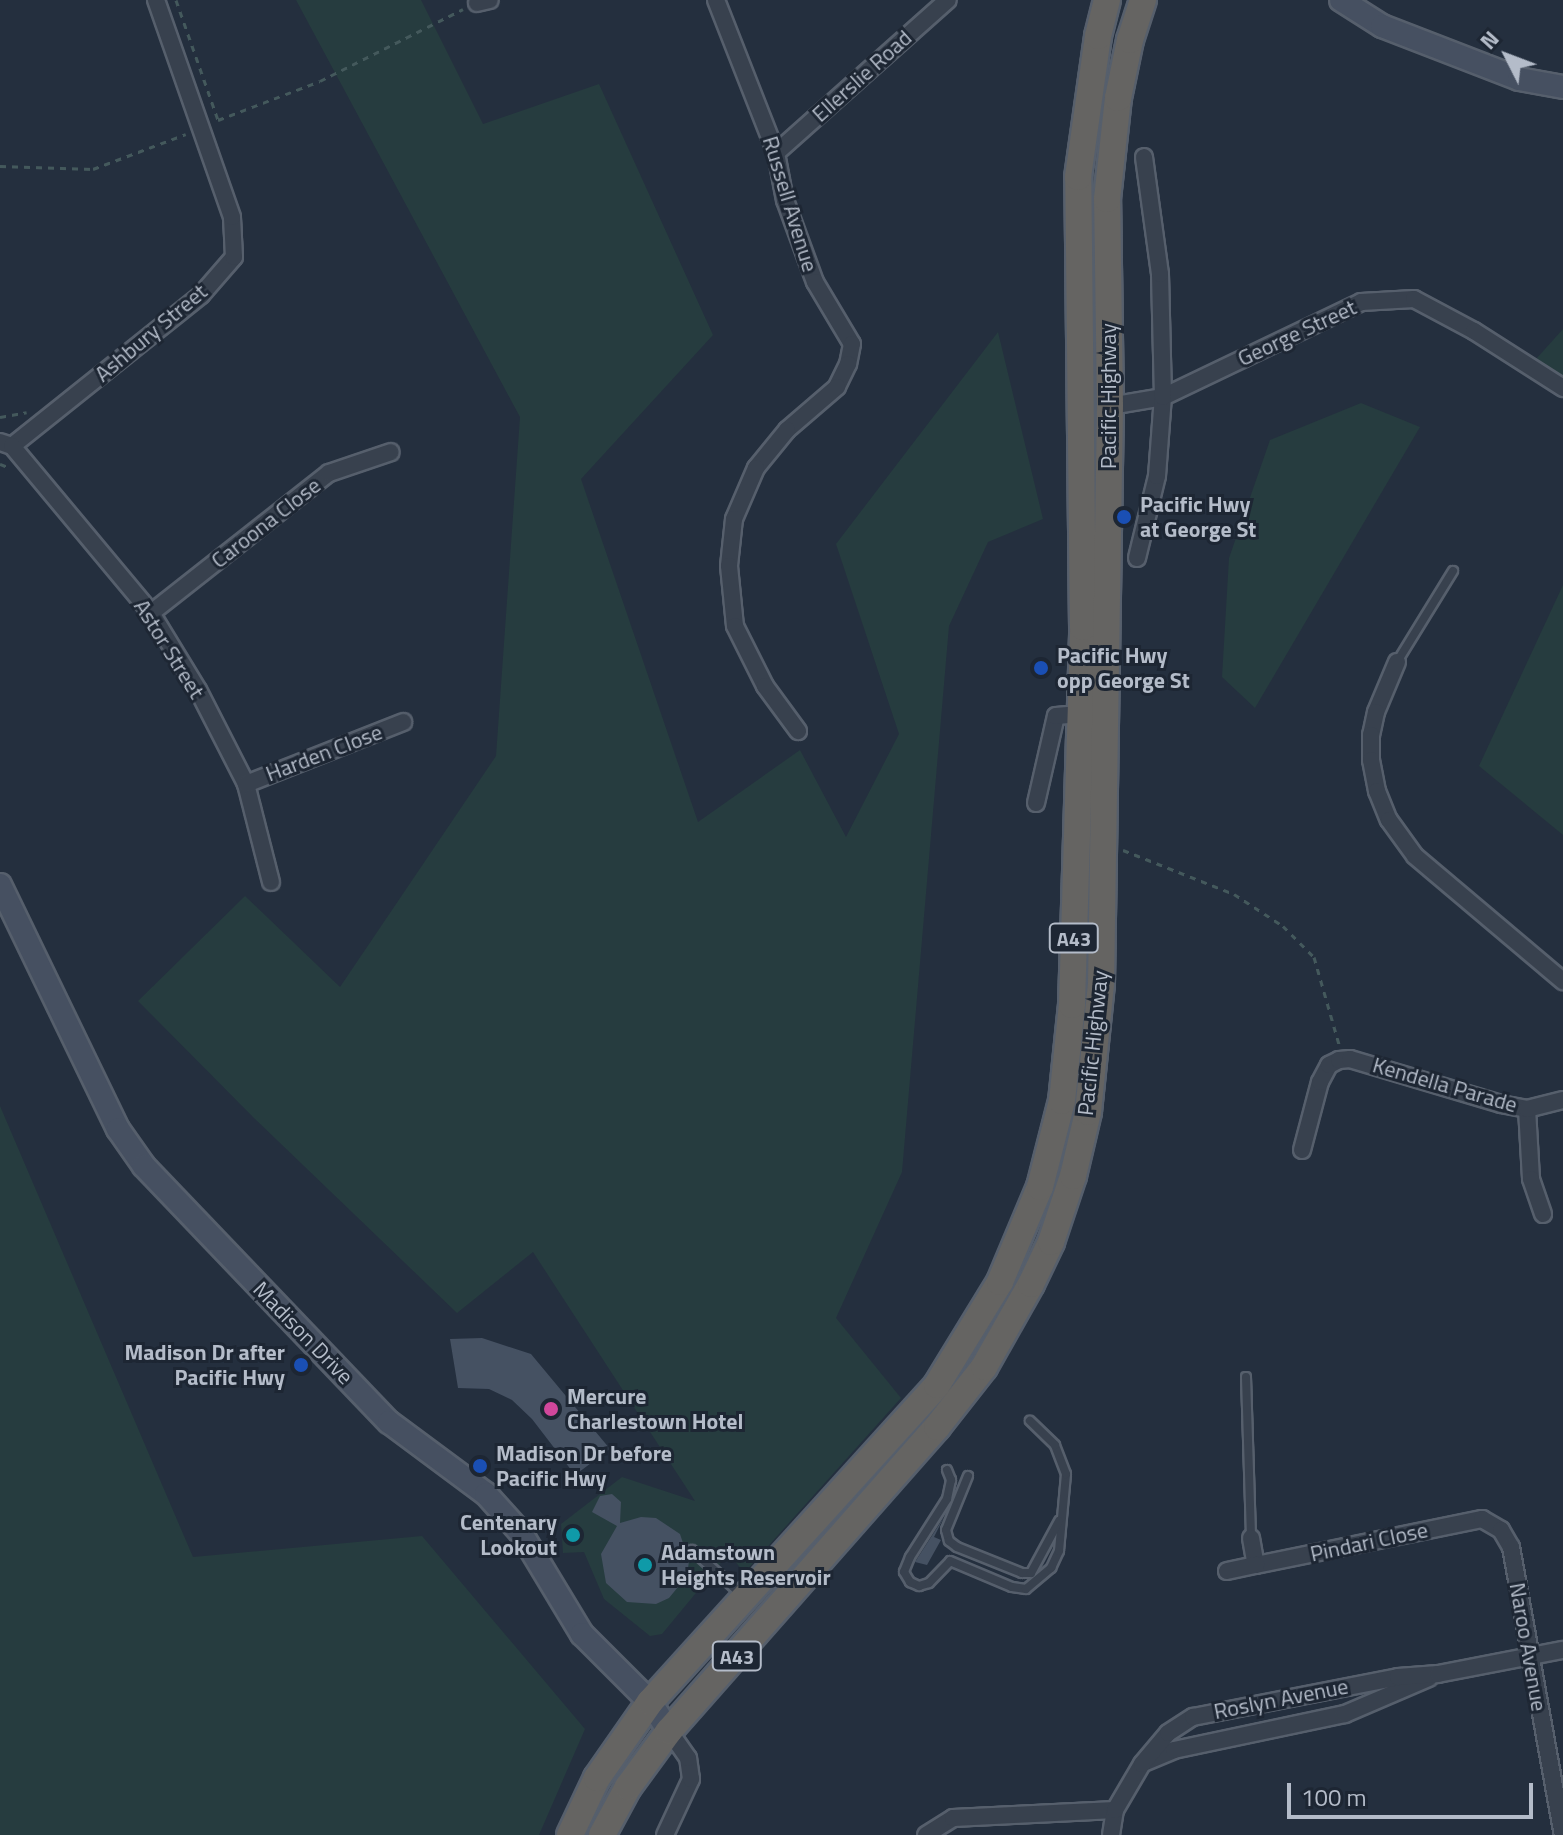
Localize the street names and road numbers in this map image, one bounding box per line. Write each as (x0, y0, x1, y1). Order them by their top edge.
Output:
street label: Ellerslie Road (807, 24, 917, 128)
street label: Russell Avenue (757, 133, 823, 275)
street label: Ashbury Street (90, 278, 212, 388)
street label: George Street (1234, 294, 1360, 372)
street label: Pacific Highway (1096, 323, 1122, 469)
street label: Caroona Close (206, 472, 326, 574)
street label: Astor Street (128, 595, 210, 703)
street label: Harden Close (262, 719, 386, 787)
road number: A43 (1048, 922, 1100, 954)
street label: Pacific Highway (1072, 969, 1114, 1117)
street label: Kendella Parade (1370, 1052, 1520, 1118)
street label: Madison Drive (247, 1276, 359, 1390)
street label: Pindari Close (1308, 1517, 1430, 1567)
street label: Naroo Avenue (1504, 1581, 1552, 1713)
road number: A43 (711, 1640, 763, 1672)
street label: Roslyn Avenue (1212, 1673, 1350, 1725)

